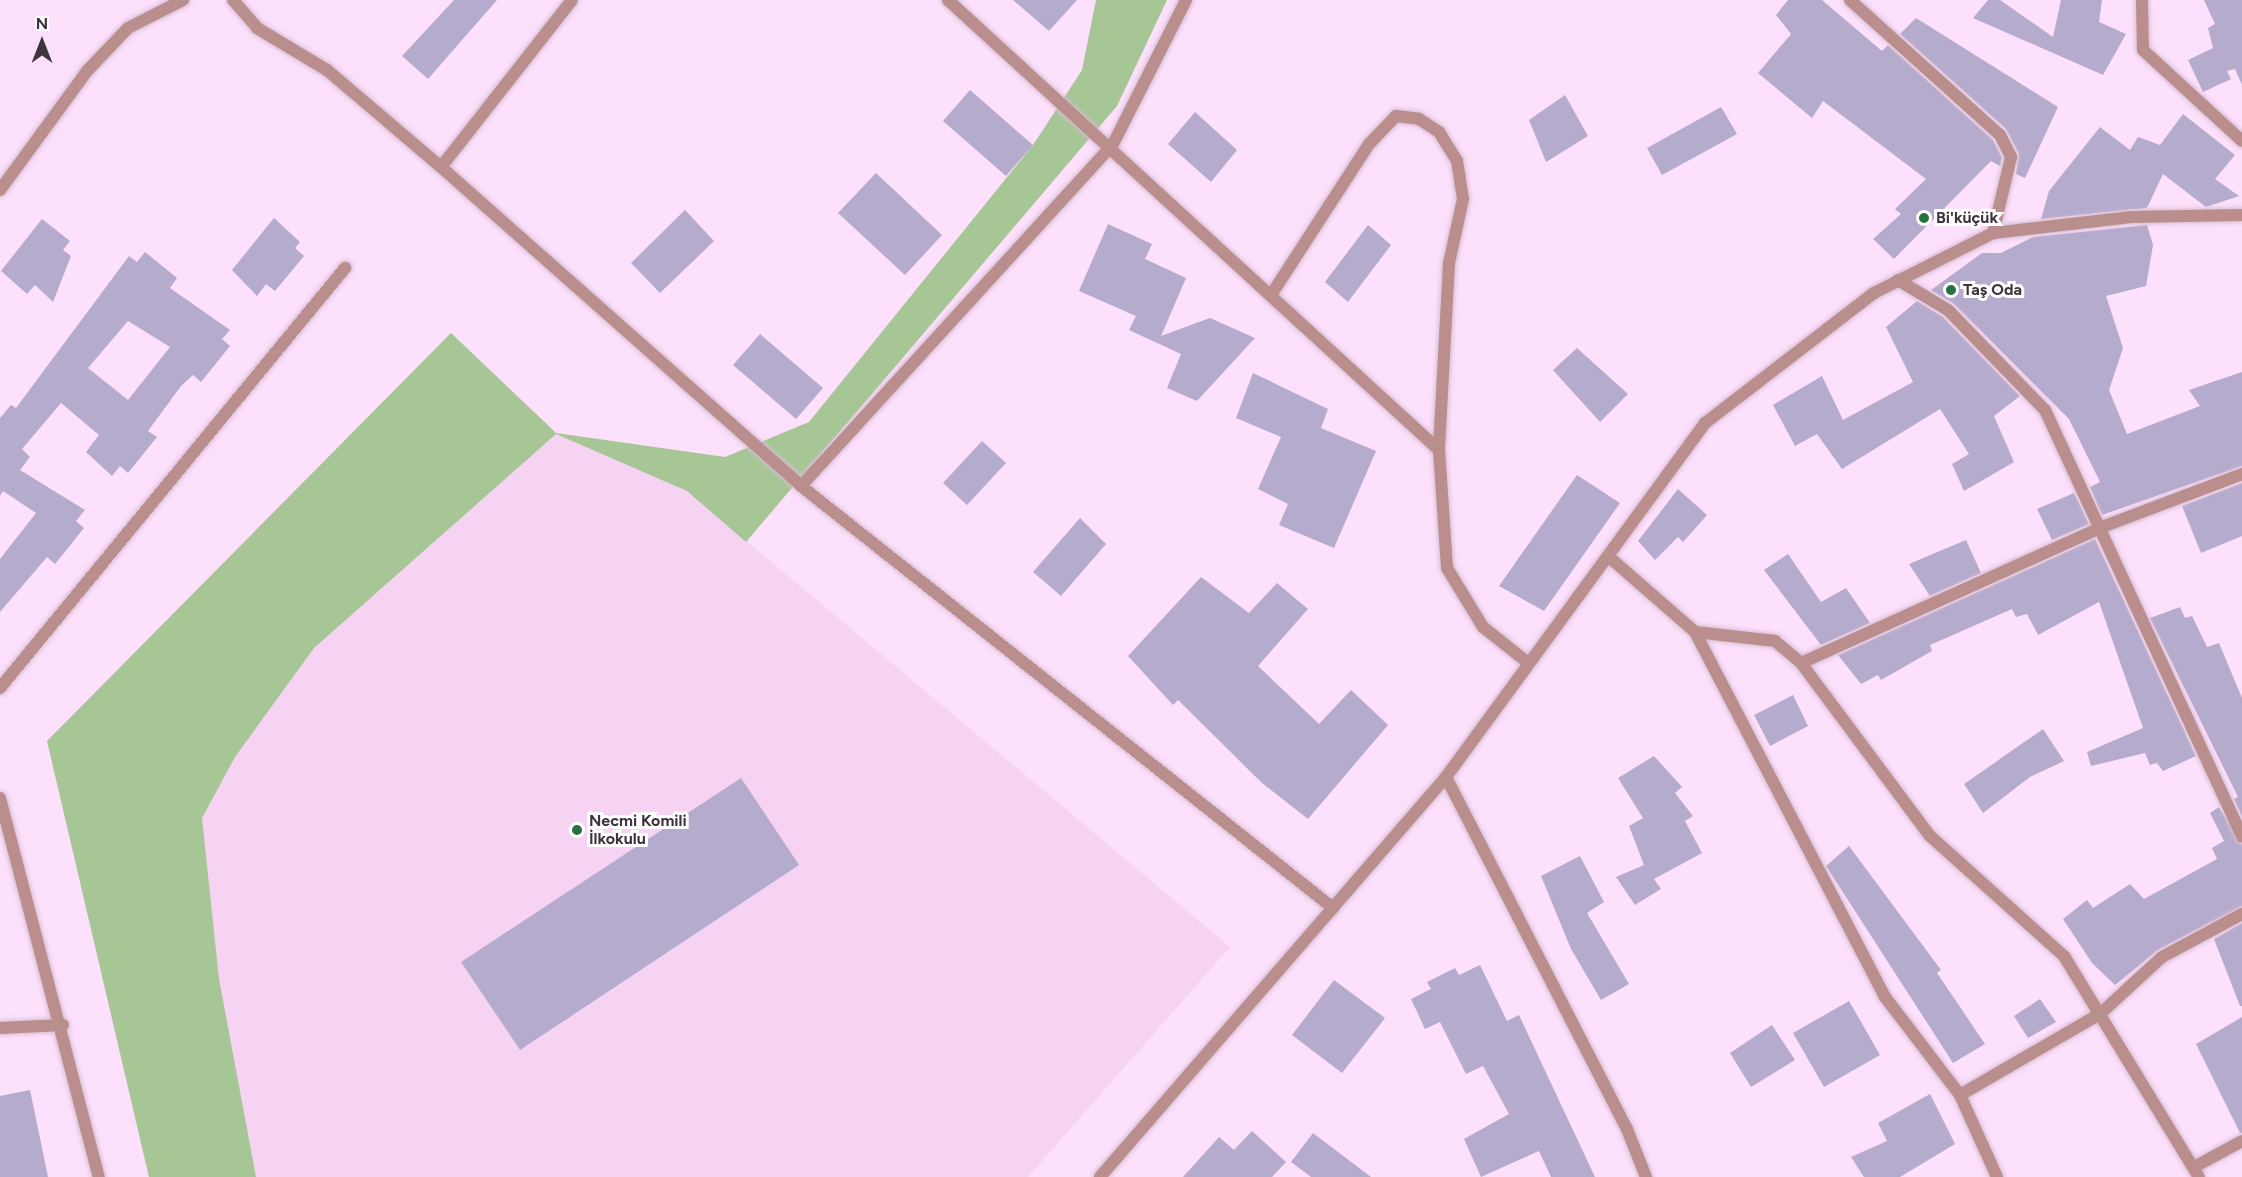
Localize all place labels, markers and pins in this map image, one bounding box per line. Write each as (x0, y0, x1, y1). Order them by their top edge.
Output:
place label: Bi'küçük (1936, 208, 1998, 228)
marker: Bi'küçük (1917, 211, 1931, 225)
place label: Taş Oda (1963, 280, 2022, 300)
marker: Taş Oda (1944, 283, 1958, 297)
place label: Necmi Komili İlkokulu (589, 811, 687, 849)
marker: Necmi Komili İlkokulu (570, 823, 584, 837)

